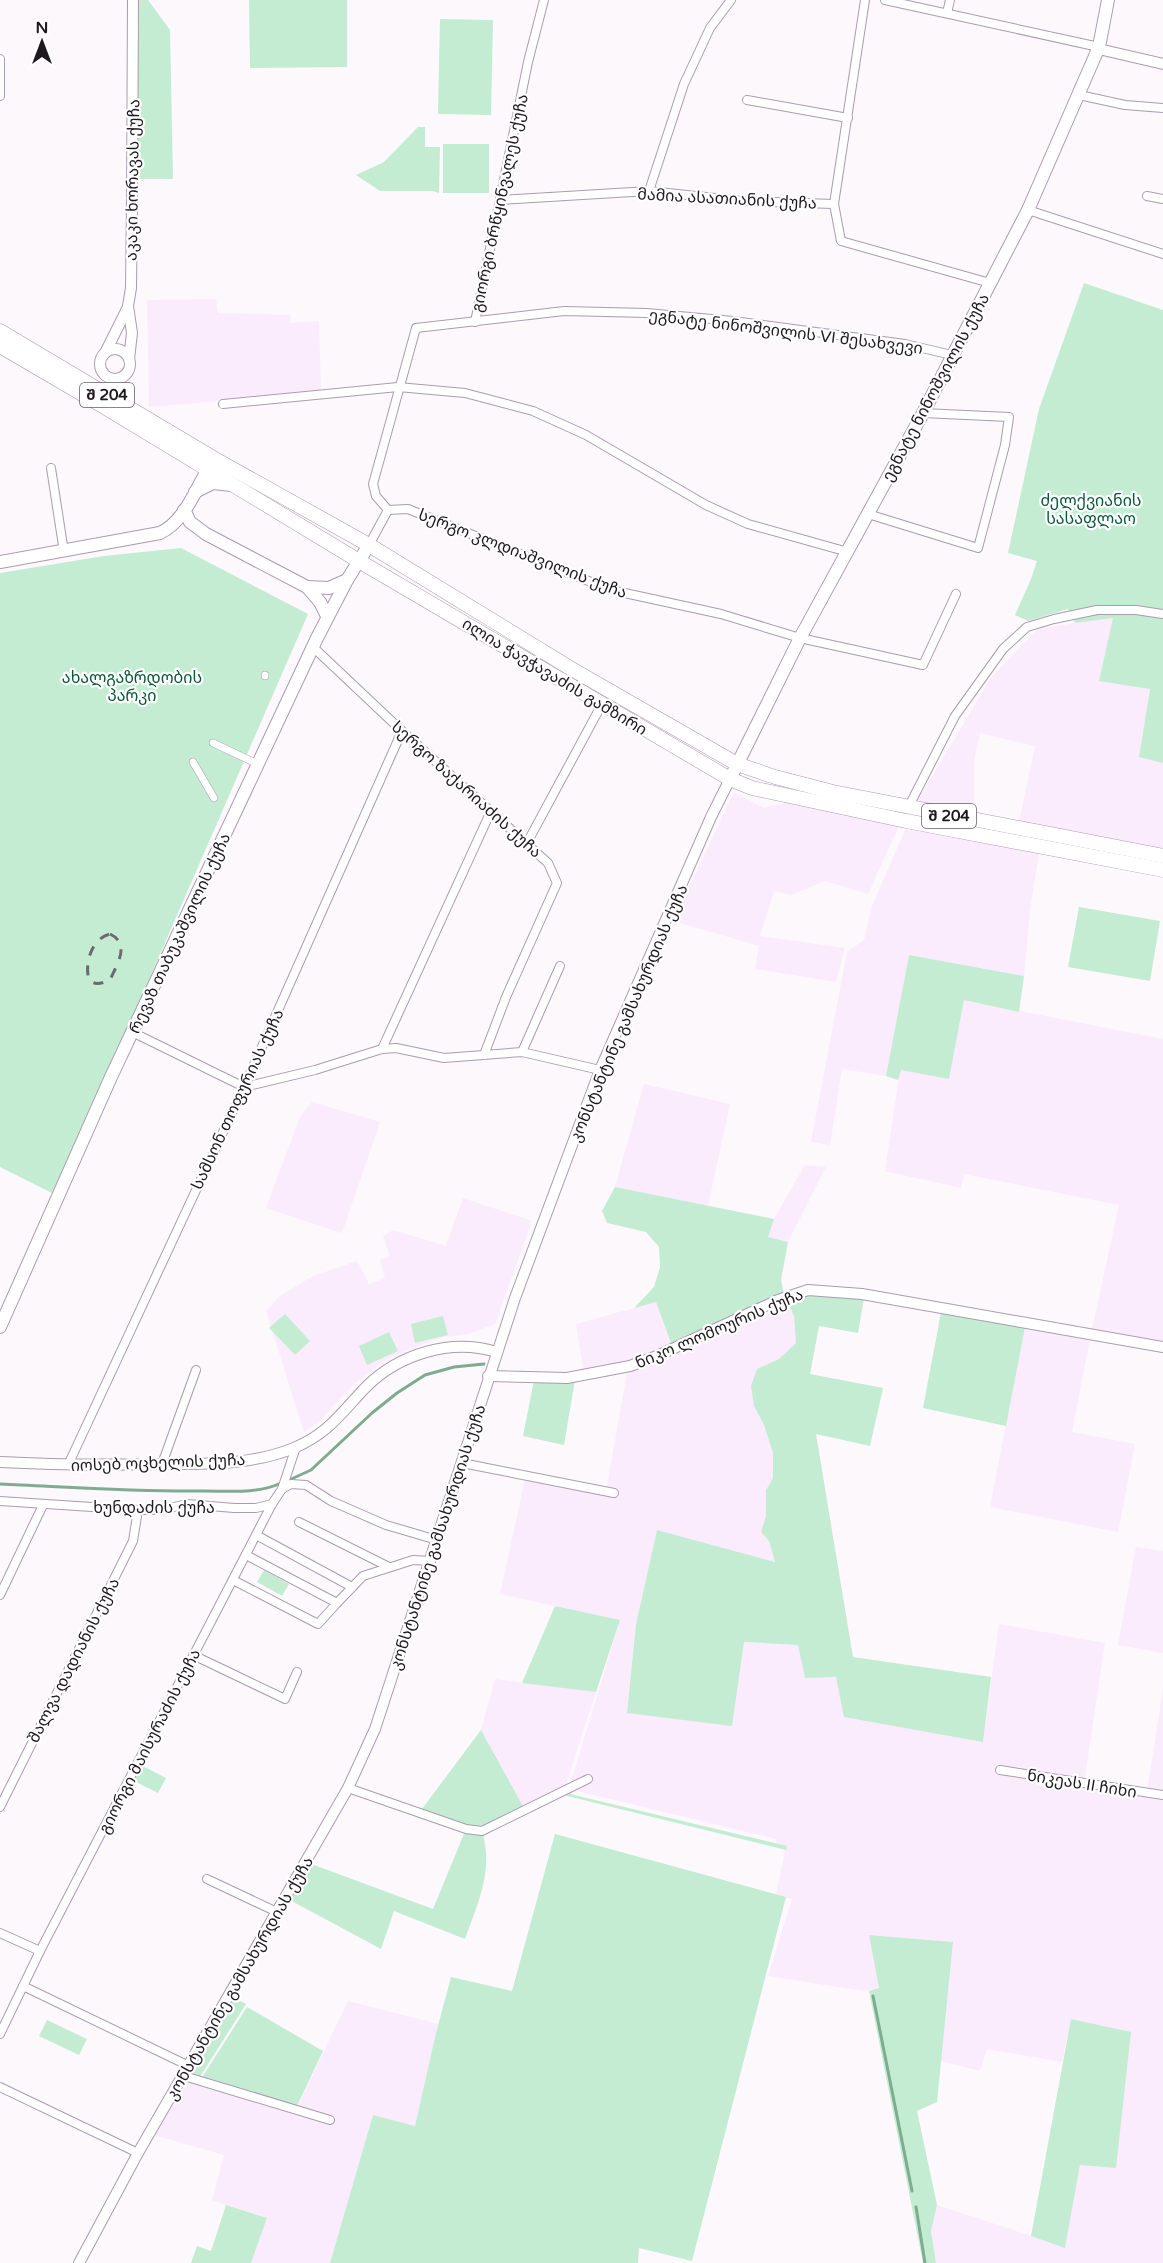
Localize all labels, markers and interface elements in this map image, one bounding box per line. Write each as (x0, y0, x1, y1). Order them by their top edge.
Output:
north arrow (12, 12, 72, 72)
text: N (36, 18, 48, 38)
street label: გიორგი ბრწყინვალეს ქუჩა (467, 92, 533, 314)
street label: აკაკი ხორავას ქუჩა (122, 99, 144, 261)
street label: მამია ასათიანის ქუჩა (637, 184, 817, 214)
street label: ეგნატე ნინოშვილის ქუჩა (878, 290, 994, 485)
street label: ეგნატე ნინოშვილის VI შესახვევი (648, 305, 924, 359)
road number: შ 204 (80, 383, 134, 407)
park label: ძელქვიანის სასაფლაო (1040, 491, 1142, 529)
street label: სერგო კლდიაშვილის ქუჩა (416, 505, 630, 603)
street label: ილია ჭავჭავაძის გამზირი (458, 614, 651, 740)
park label: ახალგაზრდობის პარკი (62, 668, 202, 706)
street label: სერგო ზაქარიაძის ქუჩა (387, 717, 546, 862)
road number: შ 204 (922, 804, 976, 828)
street label: რევაზ თაბუკაშვილის ქუჩა (125, 830, 235, 1037)
street label: კონსტანტინე გამსახურდიას ქუჩა (565, 882, 692, 1145)
street label: სამსონ თოფურიას ქუჩა (187, 1006, 289, 1193)
street label: ნიკო ლომოურის ქუჩა (632, 1284, 806, 1373)
street label: კონსტანტინე გამსახურდიას ქუჩა (385, 1402, 490, 1673)
street label: იოსებ ოცხელის ქუჩა (70, 1450, 246, 1476)
street label: ხუნდაძის ქუჩა (93, 1498, 215, 1518)
street label: შალვა დადიანის ქუჩა (24, 1575, 124, 1746)
street label: გიორგი მაისურაძის ქუჩა (94, 1646, 205, 1837)
street label: ნიკეას II ჩიხი (1026, 1765, 1138, 1803)
street label: კონსტანტინე გამსახურდიას ქუჩა (162, 1853, 318, 2104)

